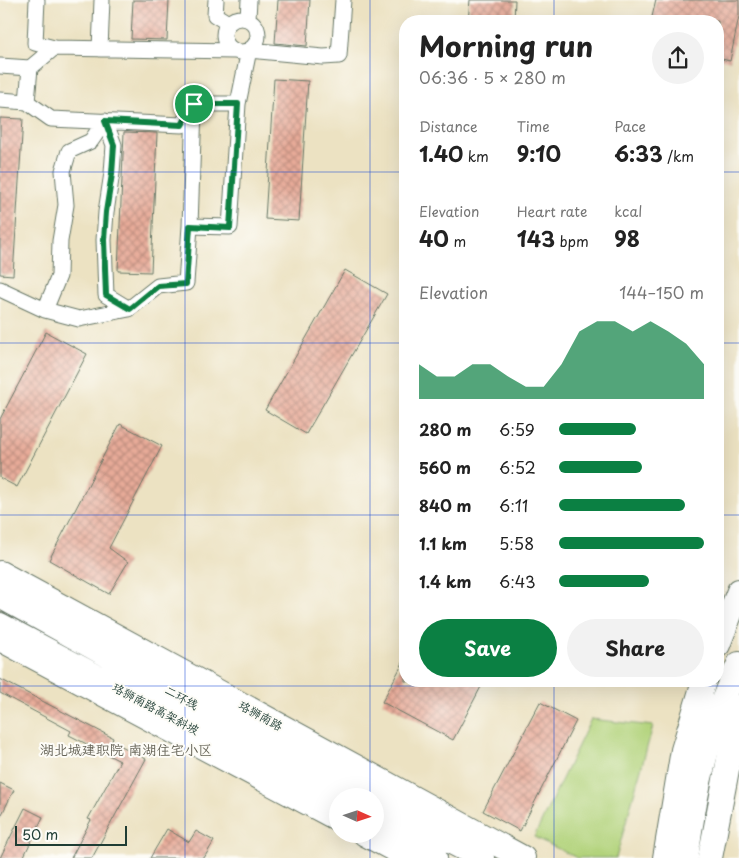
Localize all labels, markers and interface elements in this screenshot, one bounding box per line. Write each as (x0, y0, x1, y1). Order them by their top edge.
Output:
text: Morning run (419, 24, 593, 67)
button: share (652, 32, 704, 84)
text: 06:36 · 5 × 280 m (419, 65, 566, 89)
pin (173, 83, 215, 125)
icon: arrive (180, 90, 208, 118)
text: Distance (419, 116, 478, 137)
text: Time (517, 116, 550, 137)
text: Pace (614, 116, 646, 137)
text: 1.40 (419, 137, 463, 169)
text: 9:10 (517, 137, 561, 169)
text: 6:33 (614, 137, 663, 169)
text: km (463, 146, 489, 167)
text: /km (663, 146, 694, 167)
text: Elevation (419, 201, 479, 222)
text: Heart rate (517, 201, 587, 222)
text: kcal (614, 201, 642, 222)
text: 40 (419, 222, 449, 254)
text: 143 (517, 222, 555, 254)
text: 98 (614, 222, 640, 254)
text: m (449, 231, 466, 252)
text: bpm (555, 231, 589, 252)
text: Elevation (419, 280, 488, 304)
text: 144–150 m (619, 280, 704, 304)
text: 280 m (419, 417, 471, 441)
text: 6:59 (499, 417, 535, 441)
text: 560 m (419, 455, 471, 479)
text: 6:52 (499, 455, 536, 479)
text: 840 m (419, 493, 472, 517)
text: 6:11 (499, 493, 528, 517)
text: 1.1 km (419, 531, 467, 555)
text: 5:58 (499, 531, 534, 555)
text: 1.4 km (419, 569, 471, 593)
text: 6:43 (499, 569, 536, 593)
button: Save (419, 619, 557, 677)
button: Share (567, 619, 704, 677)
street label: 珞狮南路高架斜坡 (109, 678, 203, 738)
street label: 二环线 (162, 680, 202, 714)
street label: 珞狮南路 (236, 695, 286, 735)
district label: 湖北城建职院 南湖住宅小区 (40, 739, 212, 760)
north arrow (329, 788, 384, 842)
map controls (329, 788, 384, 843)
scale bar (15, 823, 128, 846)
text: 50 m (22, 824, 58, 845)

